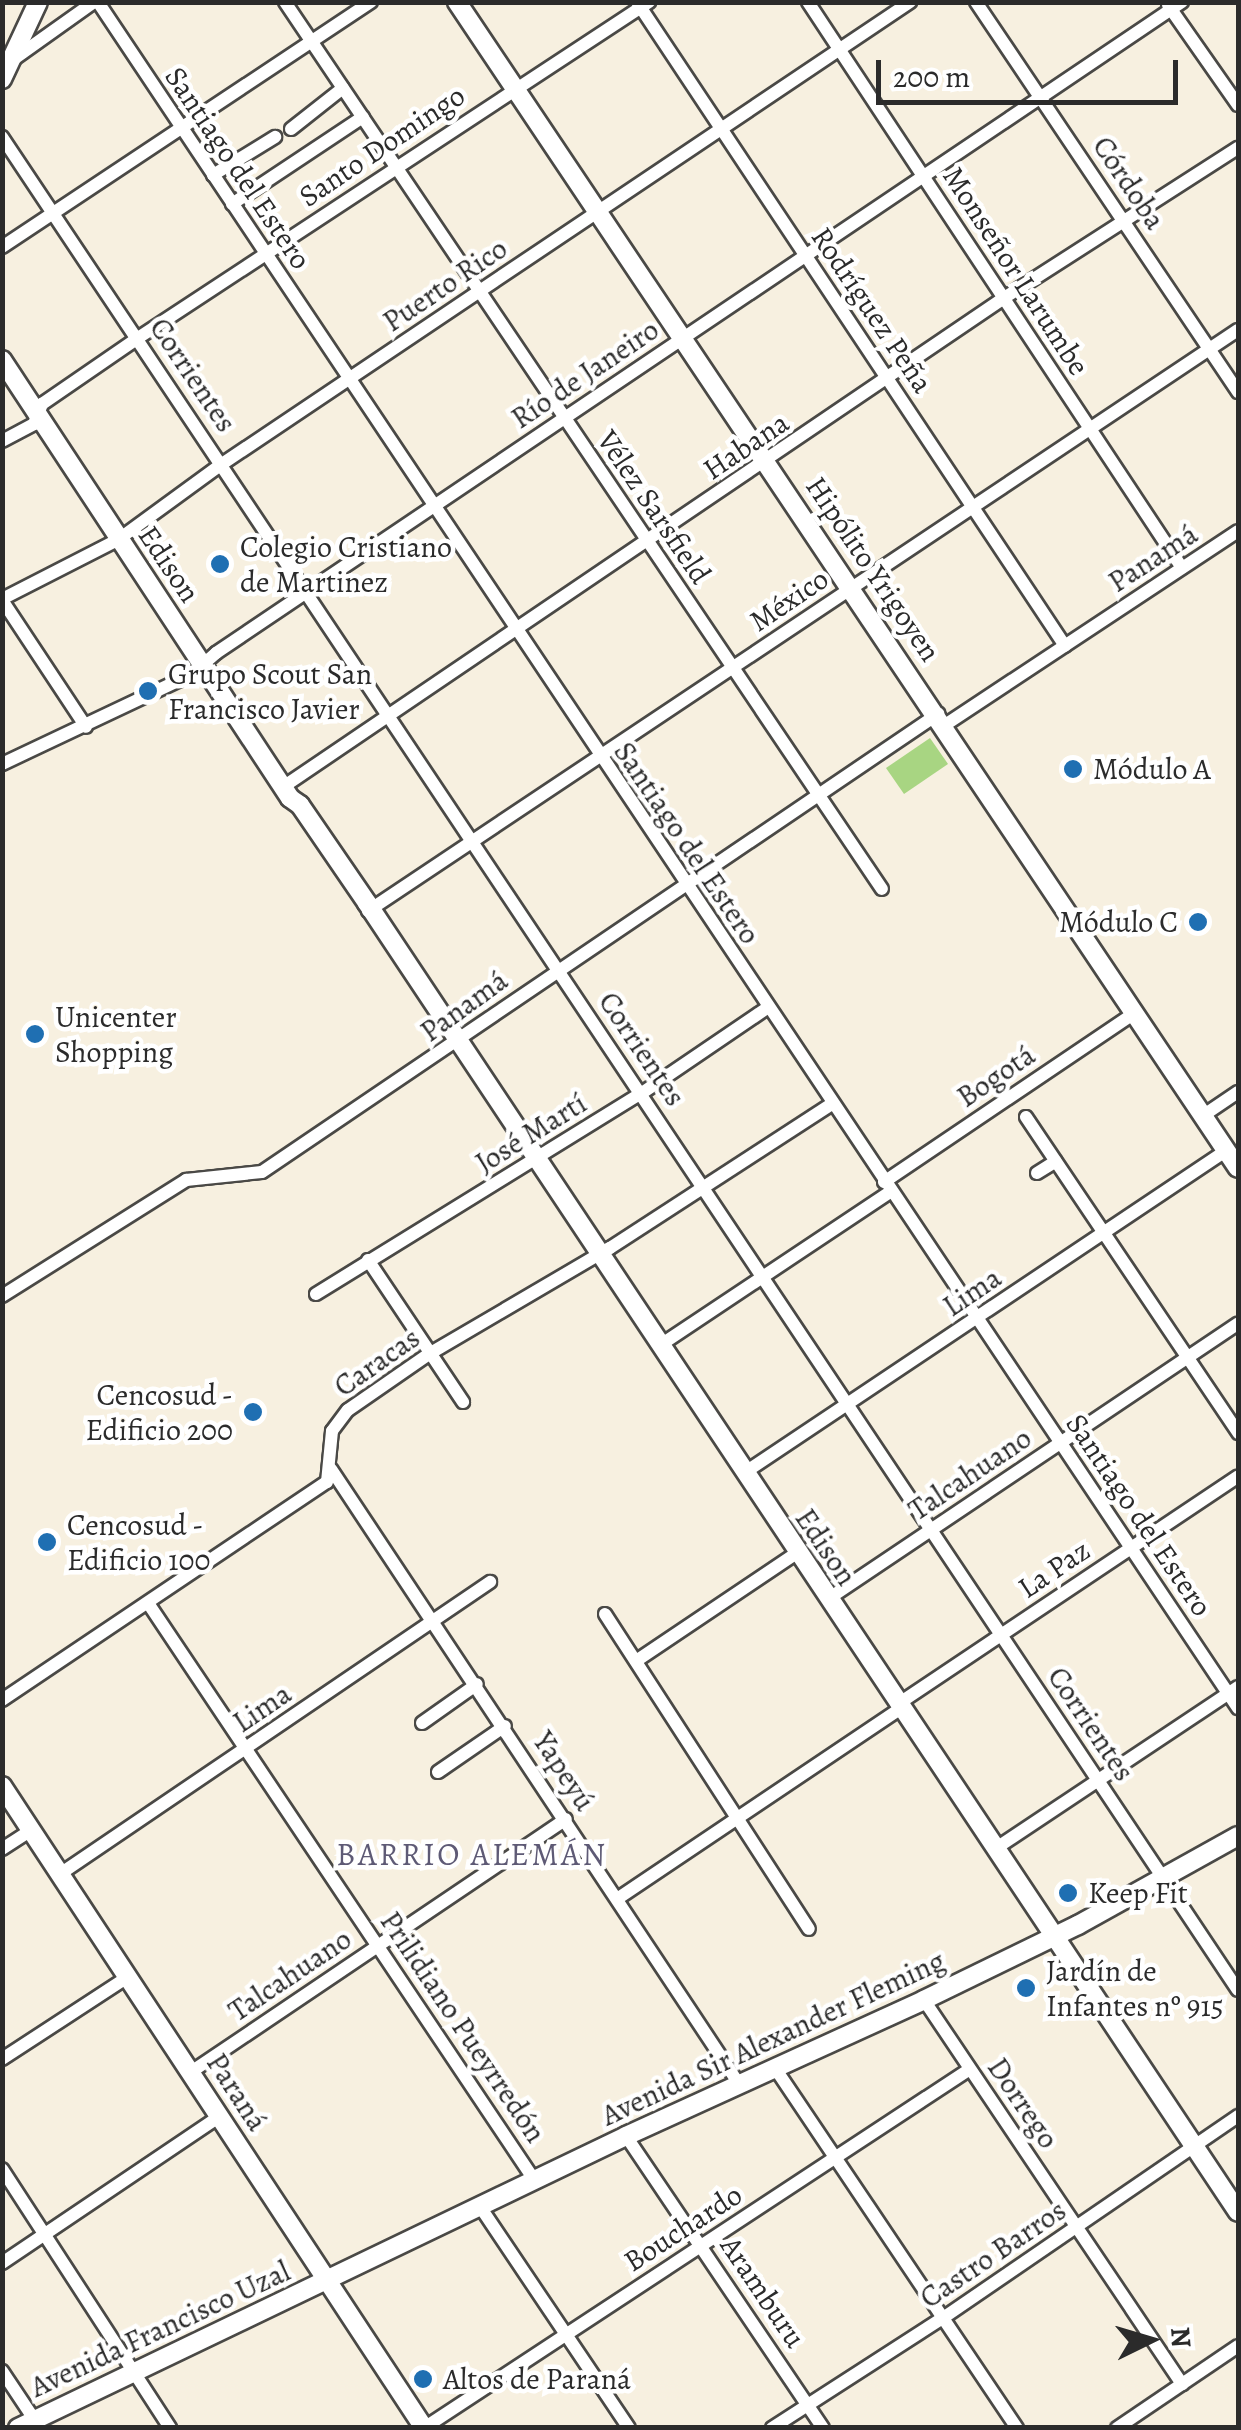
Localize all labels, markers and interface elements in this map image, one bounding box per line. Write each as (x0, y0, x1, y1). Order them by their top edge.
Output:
scale bar (881, 40, 1184, 102)
text: 200 m (893, 57, 970, 97)
street label: Santiago del Estero (157, 60, 319, 276)
street label: Santo Domingo (292, 77, 472, 215)
street label: Córdoba (1085, 130, 1173, 236)
street label: Monseñor Larumbe (935, 160, 1097, 382)
street label: Rodríguez Peña (803, 220, 941, 400)
street label: Puerto Rico (376, 230, 514, 340)
street label: Corrientes (142, 311, 244, 439)
street label: Río de Janeiro (504, 311, 666, 437)
street label: Habana (696, 404, 796, 488)
street label: Vélez Sarsfield (590, 423, 718, 591)
street label: Hipólito Yrigoyen (798, 470, 948, 668)
street label: Panamá (1102, 516, 1204, 600)
street label: Edison (130, 519, 208, 609)
place label: Colegio Cristiano de Martinez (240, 529, 452, 600)
marker: Colegio Cristiano de Martinez (209, 553, 231, 575)
street label: México (743, 561, 835, 639)
place label: Grupo Scout San Francisco Javier (168, 656, 372, 726)
marker: Grupo Scout San Francisco Javier (137, 680, 159, 702)
street label: Santiago del Estero (606, 735, 768, 951)
place label: Módulo A (1093, 751, 1211, 787)
marker: Módulo A (1062, 758, 1084, 780)
place label: Módulo C (1059, 904, 1178, 940)
marker: Módulo C (1187, 911, 1209, 933)
street label: Panamá (413, 962, 515, 1050)
street label: Corrientes (591, 985, 693, 1113)
place label: Unicenter Shopping (55, 999, 177, 1070)
marker: Unicenter Shopping (24, 1023, 46, 1045)
street label: Bogotá (950, 1037, 1042, 1115)
street label: José Martí (469, 1085, 593, 1181)
street label: Lima (936, 1260, 1008, 1324)
street label: Caracas (327, 1320, 427, 1404)
place label: Cencosud - Edificio 200 (86, 1377, 233, 1448)
marker: Cencosud - Edificio 200 (242, 1401, 264, 1423)
street label: Santiago del Estero (1058, 1407, 1220, 1623)
street label: Talcahuano (902, 1420, 1038, 1528)
street label: Edison (787, 1502, 865, 1592)
place label: Cencosud - Edificio 100 (67, 1507, 210, 1578)
marker: Cencosud - Edificio 100 (36, 1531, 58, 1553)
street label: La Paz (1011, 1532, 1097, 1606)
street label: Corrientes (1040, 1660, 1142, 1788)
street label: Lima (226, 1676, 298, 1740)
street label: Yapeyú (525, 1725, 603, 1817)
district label: BARRIO ALEMÁN (336, 1835, 608, 1873)
place label: Keep Fit (1088, 1875, 1188, 1911)
marker: Keep Fit (1057, 1882, 1079, 1904)
street label: Prilidiano Pueyrredón (372, 1905, 554, 2149)
street label: Talcahuano (222, 1921, 358, 2029)
street label: Avenida Sir Alexander Fleming (596, 1942, 950, 2134)
place label: Jardín de Infantes nº 915 (1046, 1953, 1224, 2024)
marker: Jardín de Infantes nº 915 (1015, 1977, 1037, 1999)
street label: Paraná (199, 2046, 275, 2138)
street label: Dorrego (980, 2051, 1066, 2155)
street label: Bouchardo (617, 2176, 749, 2280)
street label: Castro Barros (913, 2192, 1073, 2316)
street label: Aramburu (713, 2230, 813, 2354)
street label: Avenida Francisco Uzal (24, 2253, 296, 2405)
north arrow (1101, 2290, 1201, 2390)
text: N (1161, 2326, 1201, 2349)
place label: Altos de Paraná (443, 2361, 631, 2397)
marker: Altos de Paraná (412, 2368, 434, 2390)

